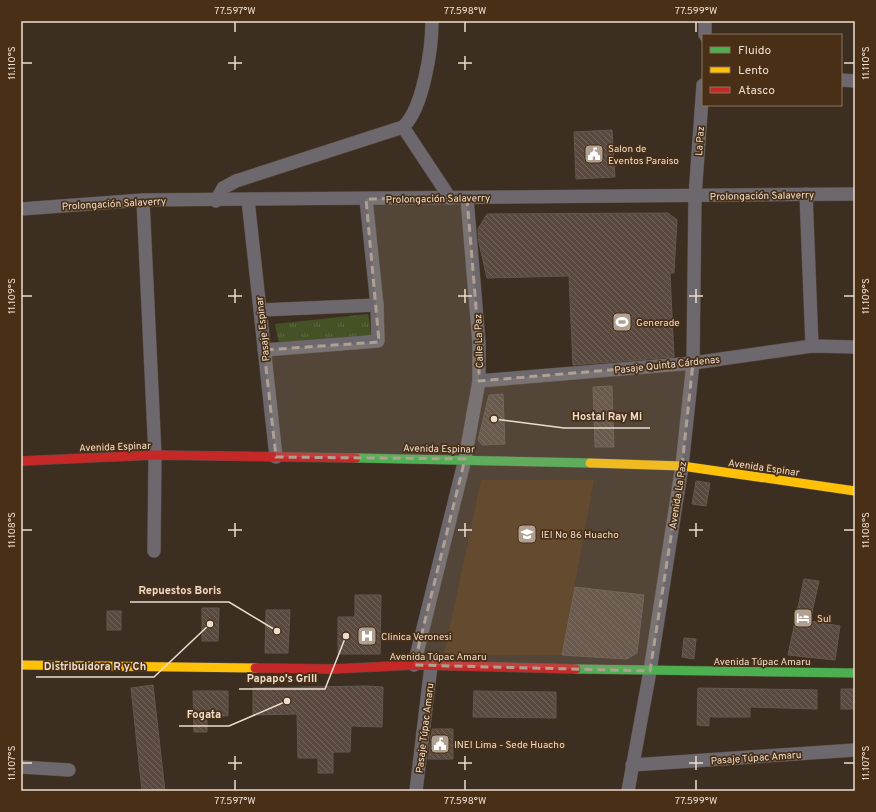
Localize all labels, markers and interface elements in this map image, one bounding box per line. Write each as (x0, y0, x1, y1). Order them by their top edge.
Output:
text: 77.597°W (214, 5, 256, 18)
text: 77.598°W (444, 5, 486, 18)
text: 77.599°W (675, 5, 717, 18)
legend (702, 34, 842, 106)
text: Fluido (738, 43, 771, 59)
text: 11.110°S (6, 46, 19, 80)
text: 11.110°S (860, 46, 873, 80)
text: Lento (738, 63, 769, 79)
text: Atasco (738, 83, 775, 99)
street label: La Paz (693, 126, 708, 156)
public building icon: Salon de Eventos Paraiso (583, 143, 605, 165)
place label: Salon de Eventos Paraiso (608, 143, 679, 168)
street label: Prolongación Salaverry (710, 189, 814, 204)
street label: Prolongación Salaverry (386, 192, 490, 207)
street label: Prolongación Salaverry (62, 195, 167, 214)
text: 11.109°S (6, 278, 19, 314)
text: 11.109°S (860, 278, 873, 314)
street label: Pasaje Espinar (254, 296, 273, 362)
sports icon: Generade (611, 311, 633, 333)
street label: Calle La Paz (472, 314, 487, 368)
place label: Generade (636, 317, 680, 330)
street label: Pasaje Quinta Cárdenas (614, 353, 721, 378)
callout: Hostal Ray Mi (564, 405, 650, 428)
text: Hostal Ray Mi (572, 410, 642, 424)
street label: Avenida Espinar (79, 440, 151, 455)
street label: Avenida Espinar (403, 442, 475, 457)
street label: Avenida Espinar (727, 457, 800, 480)
street label: Avenida La Paz (667, 461, 690, 530)
text: 11.108°S (6, 512, 19, 548)
text: 11.108°S (860, 512, 873, 548)
school or university icon: IEI No 86 Huacho (516, 523, 538, 545)
place label: IEI No 86 Huacho (541, 529, 619, 542)
callout: Repuestos Boris (130, 579, 229, 602)
text: Repuestos Boris (139, 584, 221, 598)
hotel icon: Sul (792, 607, 814, 629)
place label: Sul (817, 613, 831, 626)
hospital icon: Clinica Veronesi (356, 625, 378, 647)
place label: Clinica Veronesi (381, 631, 451, 644)
street label: Avenida Túpac Amaru (389, 651, 487, 664)
callout: Distribuidora R y Ch (36, 654, 154, 677)
street label: Avenida Túpac Amaru (713, 656, 811, 669)
text: Distribuidora R y Ch (44, 660, 146, 674)
callout: Papapo's Grill (239, 666, 325, 689)
text: Papapo's Grill (247, 672, 317, 686)
street label: Pasaje Túpac Amaru (414, 682, 437, 774)
callout: Fogata (179, 703, 229, 726)
text: Fogata (187, 708, 221, 722)
public building icon: INEI Lima - Sede Huacho (429, 733, 451, 755)
place label: INEI Lima - Sede Huacho (454, 739, 565, 752)
text: 11.107°S (6, 746, 19, 780)
text: 11.107°S (860, 746, 873, 780)
street label: Pasaje Túpac Amaru (710, 749, 802, 768)
text: 77.597°W (214, 795, 256, 808)
text: 77.598°W (444, 795, 486, 808)
text: 77.599°W (675, 795, 717, 808)

